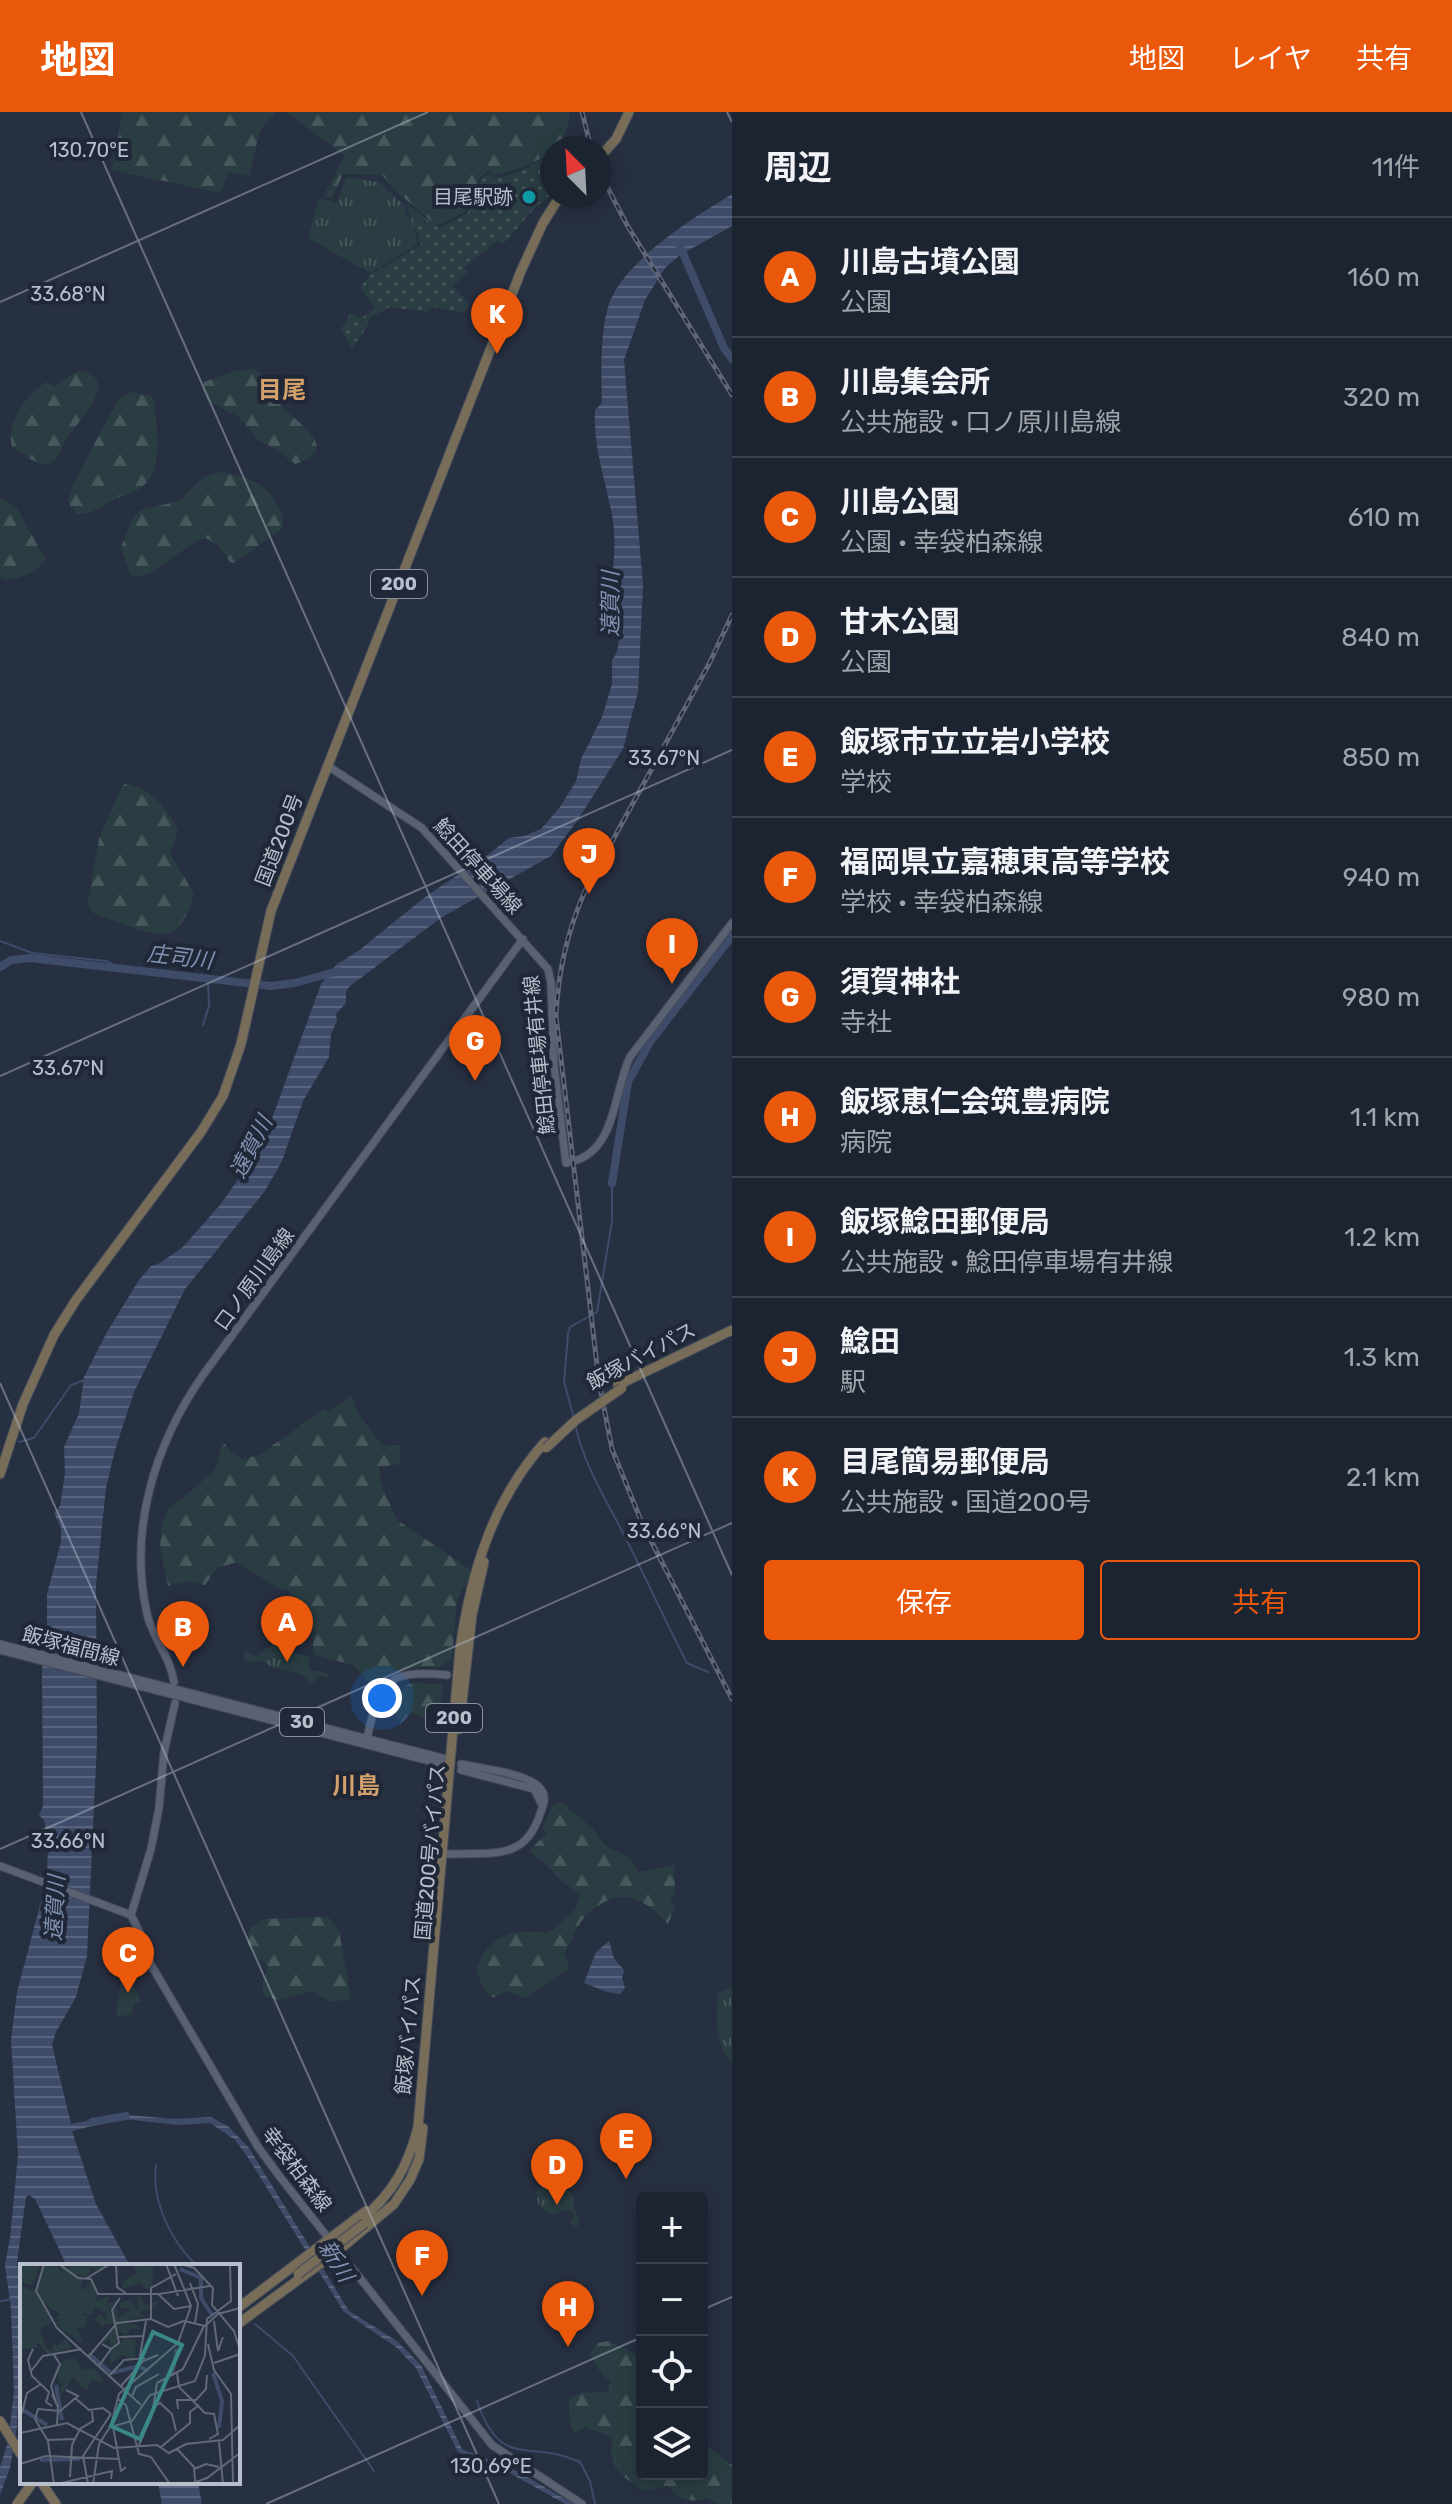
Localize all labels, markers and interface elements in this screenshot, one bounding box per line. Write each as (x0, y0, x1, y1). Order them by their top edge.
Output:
text: 地図 (40, 37, 116, 83)
text: 地図 (1129, 42, 1185, 75)
text: レイヤ (1229, 42, 1312, 75)
text: 共有 (1356, 42, 1412, 75)
north arrow (540, 136, 612, 208)
text: 130.70°E (49, 138, 129, 162)
text: 周辺 (764, 147, 832, 188)
text: 11件 (1372, 152, 1420, 183)
place label: 目尾駅跡 (433, 185, 513, 209)
marker: 目尾駅跡 (520, 188, 538, 206)
text: 川島古墳公園 (840, 244, 1020, 280)
text: A (781, 262, 799, 293)
text: 160 m (1347, 262, 1420, 293)
text: 33.68°N (30, 282, 106, 306)
text: 公園 (840, 287, 892, 318)
pin: K (471, 288, 523, 354)
text: 川島集会所 (840, 364, 990, 400)
district label: 目尾 (258, 376, 306, 404)
text: B (781, 382, 799, 413)
text: 320 m (1343, 382, 1420, 413)
text: 公共施設 · 口ノ原川島線 (840, 407, 1121, 438)
text: 川島公園 (840, 484, 960, 520)
text: C (781, 502, 799, 533)
text: 610 m (1348, 502, 1420, 533)
text: 公園 · 幸袋柏森線 (840, 527, 1043, 558)
water label: 遠賀川 (597, 569, 624, 637)
road number: 200 (371, 570, 427, 598)
text: 甘木公園 (840, 604, 960, 640)
text: D (781, 622, 799, 653)
text: 840 m (1341, 622, 1420, 653)
text: 公園 (840, 647, 892, 678)
text: 飯塚市立立岩小学校 (840, 724, 1110, 760)
text: E (782, 742, 798, 773)
text: 850 m (1342, 742, 1420, 773)
text: 33.67°N (628, 746, 700, 770)
text: 学校 (840, 767, 892, 798)
street label: 国道200号 (250, 790, 308, 890)
street label: 鯰田停車場線 (429, 813, 527, 919)
pin: J (563, 828, 615, 894)
text: 福岡県立嘉穂東高等学校 (840, 844, 1170, 880)
text: F (782, 862, 798, 893)
text: 940 m (1343, 862, 1420, 893)
text: 学校 · 幸袋柏森線 (840, 887, 1043, 918)
pin: I (646, 918, 698, 984)
water label: 庄司川 (146, 940, 216, 975)
text: 須賀神社 (840, 964, 960, 1000)
street label: 鯰田停車場有井線 (519, 974, 559, 1136)
text: G (781, 982, 799, 1013)
text: 980 m (1342, 982, 1420, 1013)
text: 寺社 (840, 1007, 892, 1038)
pin: G (449, 1015, 501, 1081)
text: 33.67°N (32, 1056, 104, 1080)
text: 飯塚恵仁会筑豊病院 (840, 1084, 1110, 1120)
text: H (780, 1102, 800, 1133)
text: 1.1 km (1350, 1102, 1420, 1133)
water label: 遠賀川 (224, 1110, 279, 1183)
text: 病院 (840, 1127, 892, 1158)
text: 飯塚鯰田郵便局 (840, 1204, 1050, 1240)
text: I (786, 1222, 794, 1253)
text: 1.2 km (1344, 1222, 1420, 1253)
street label: 口ノ原川島線 (209, 1223, 299, 1335)
text: 公共施設 · 鯰田停車場有井線 (840, 1247, 1173, 1278)
street label: 飯塚バイパス (583, 1317, 699, 1395)
text: 鯰田 (840, 1324, 900, 1360)
text: J (781, 1342, 799, 1373)
text: 1.3 km (1344, 1342, 1420, 1373)
text: 駅 (840, 1367, 866, 1398)
text: 目尾簡易郵便局 (840, 1444, 1050, 1480)
text: K (781, 1462, 799, 1493)
text: 2.1 km (1346, 1462, 1420, 1493)
text: 公共施設 · 国道200号 (840, 1487, 1092, 1518)
text: 33.66°N (627, 1519, 701, 1543)
button: 保存 (764, 1560, 1084, 1640)
button: 共有 (1100, 1560, 1420, 1640)
pin: A (261, 1596, 313, 1662)
pin: B (157, 1601, 209, 1667)
street label: 飯塚福間線 (20, 1621, 122, 1671)
your location (362, 1678, 402, 1718)
road number: 200 (426, 1704, 482, 1732)
road number: 30 (280, 1708, 324, 1736)
street label: 国道200号バイパス (410, 1763, 450, 1941)
district label: 川島 (332, 1772, 380, 1800)
text: 33.66°N (31, 1829, 105, 1853)
water label: 遠賀川 (40, 1872, 70, 1942)
pin: C (102, 1927, 154, 1993)
street label: 飯塚バイパス (391, 1974, 425, 2096)
pin: E (600, 2113, 652, 2179)
street label: 幸袋柏森線 (257, 2122, 337, 2216)
pin: D (531, 2139, 583, 2205)
map controls (636, 2192, 708, 2480)
button: + (636, 2192, 708, 2264)
pin: F (396, 2230, 448, 2296)
water label: 新川 (313, 2235, 360, 2289)
inset map (20, 2264, 240, 2484)
button: − (636, 2264, 708, 2336)
pin: H (542, 2281, 594, 2347)
button: locate (636, 2336, 708, 2408)
button: layers (636, 2408, 708, 2480)
text: 130.69°E (450, 2454, 532, 2478)

